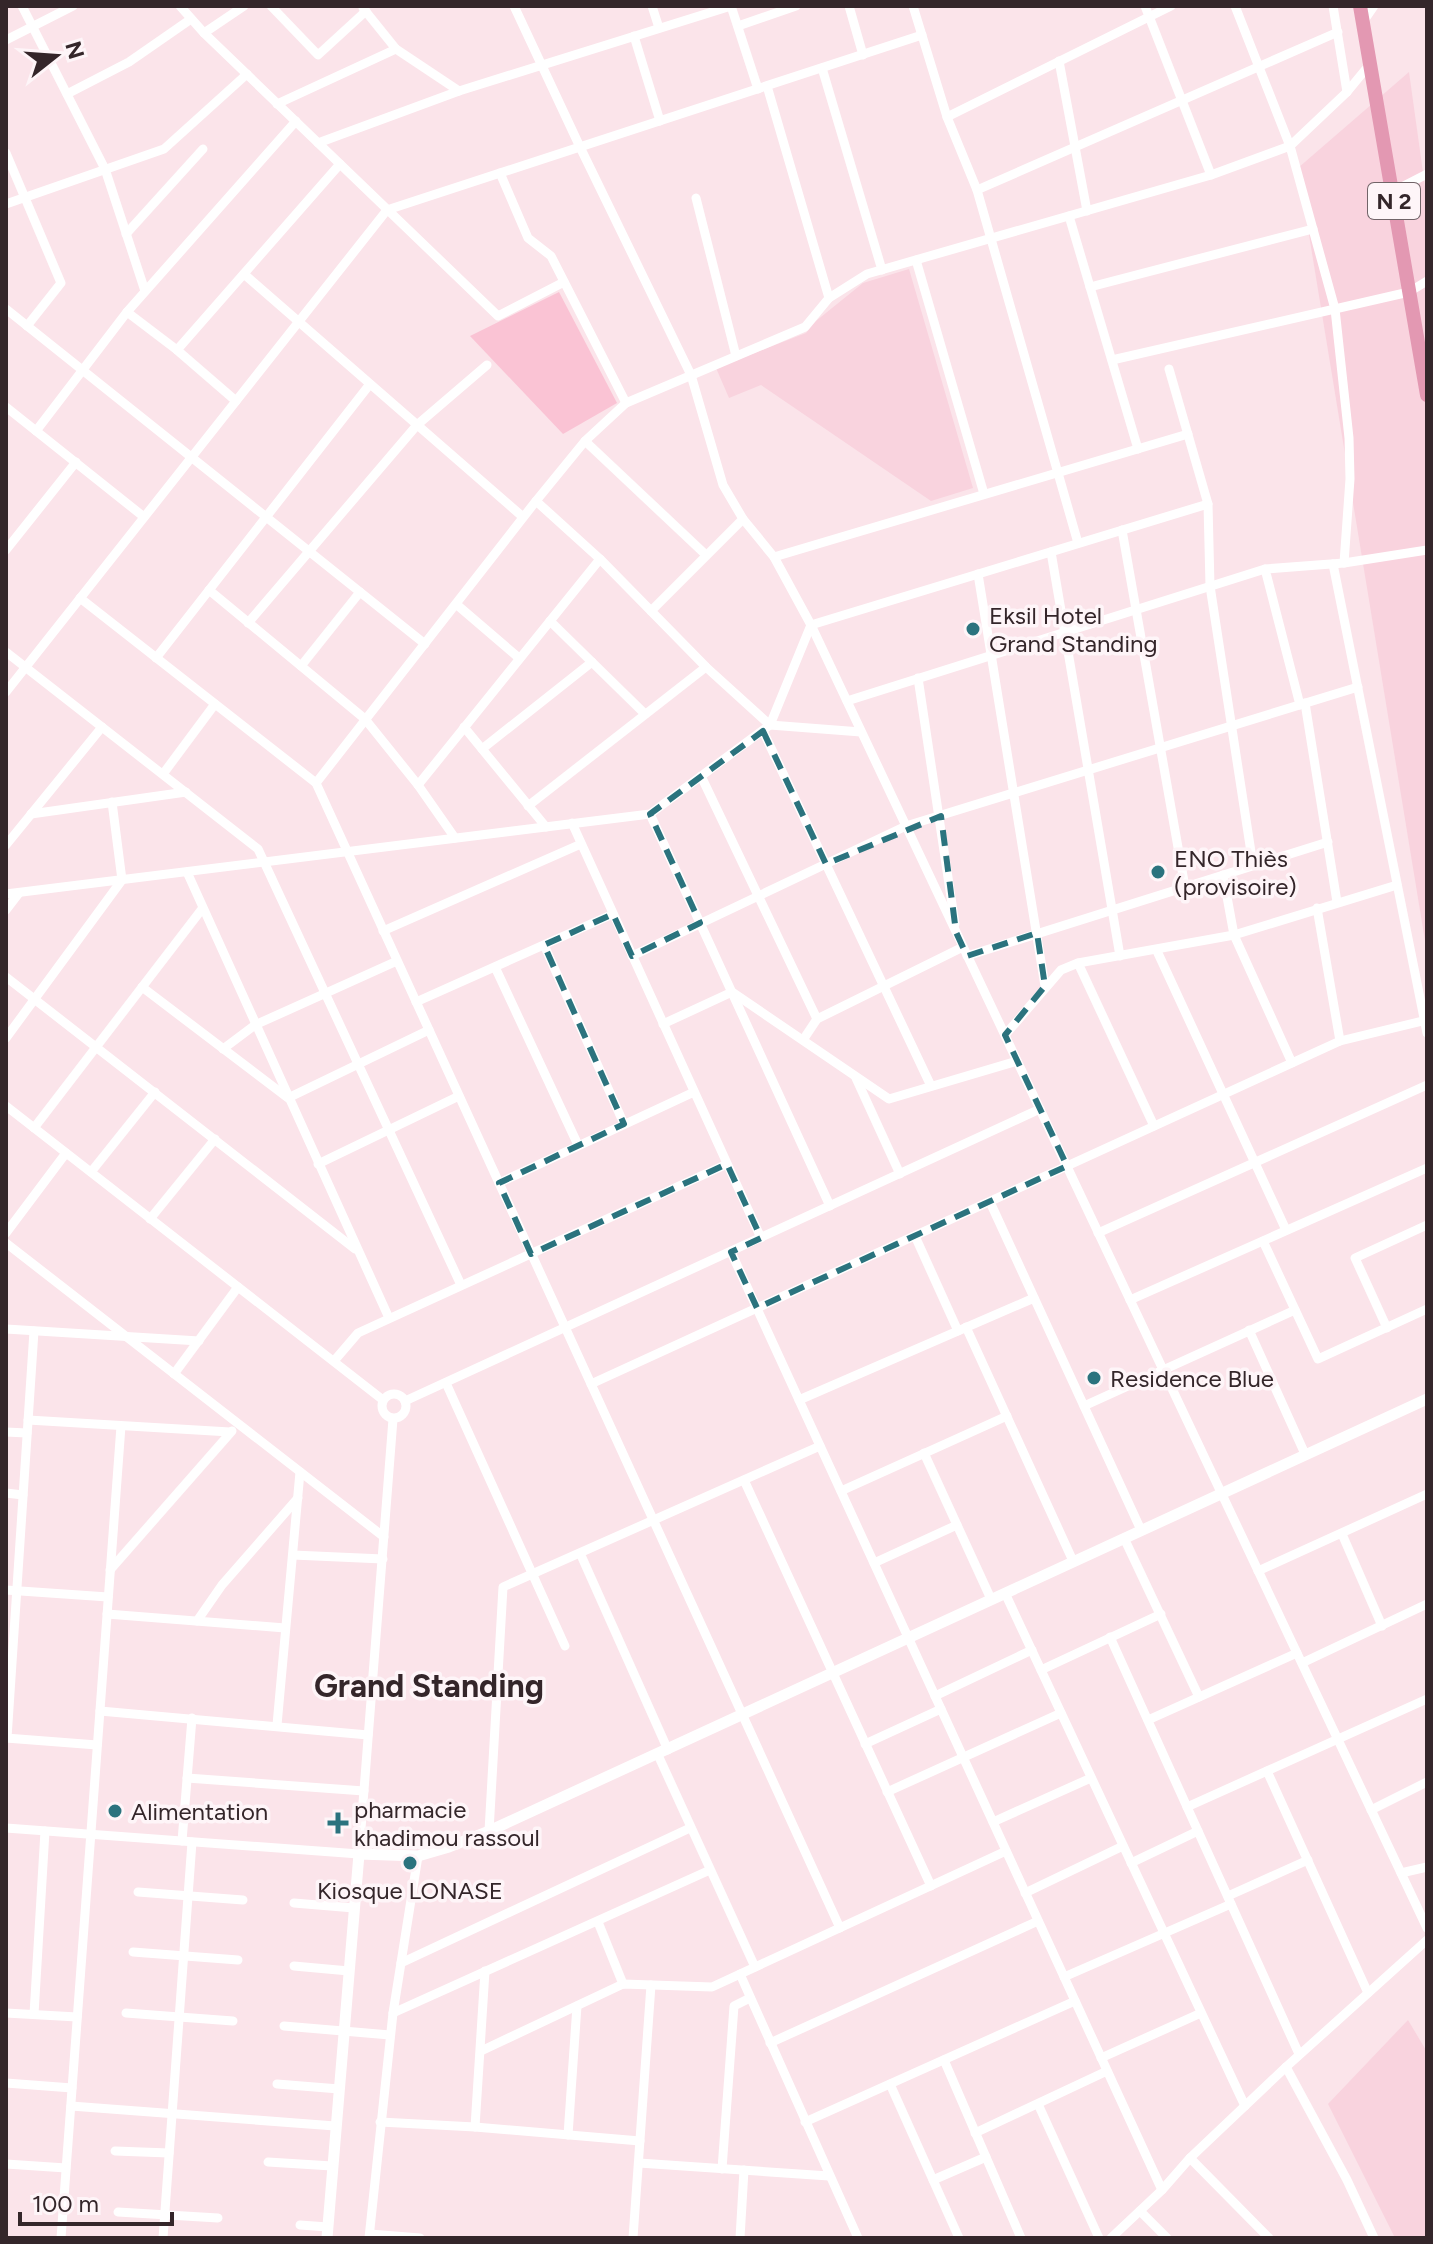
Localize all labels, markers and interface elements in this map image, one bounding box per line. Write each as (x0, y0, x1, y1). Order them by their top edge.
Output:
north arrow (16, 16, 96, 96)
text: N (59, 38, 90, 62)
road number: N 2 (1368, 183, 1420, 219)
place label: Eksil Hotel Grand Standing (989, 601, 1157, 658)
marker: Eksil Hotel Grand Standing (964, 620, 982, 638)
place label: ENO Thiès (provisoire) (1174, 844, 1297, 901)
marker: ENO Thiès (provisoire) (1149, 863, 1167, 881)
place label: Residence Blue (1110, 1364, 1274, 1393)
marker: Residence Blue (1085, 1369, 1103, 1387)
district label: Grand Standing (314, 1667, 544, 1705)
place label: pharmacie khadimou rassoul (354, 1795, 540, 1852)
place label: Alimentation (131, 1797, 268, 1826)
marker: Alimentation (106, 1802, 124, 1820)
marker: pharmacie khadimou rassoul (329, 1814, 347, 1832)
marker: Kiosque LONASE (401, 1854, 419, 1872)
place label: Kiosque LONASE (317, 1876, 503, 1905)
scale bar (20, 2176, 172, 2226)
text: 100 m (32, 2189, 99, 2218)

